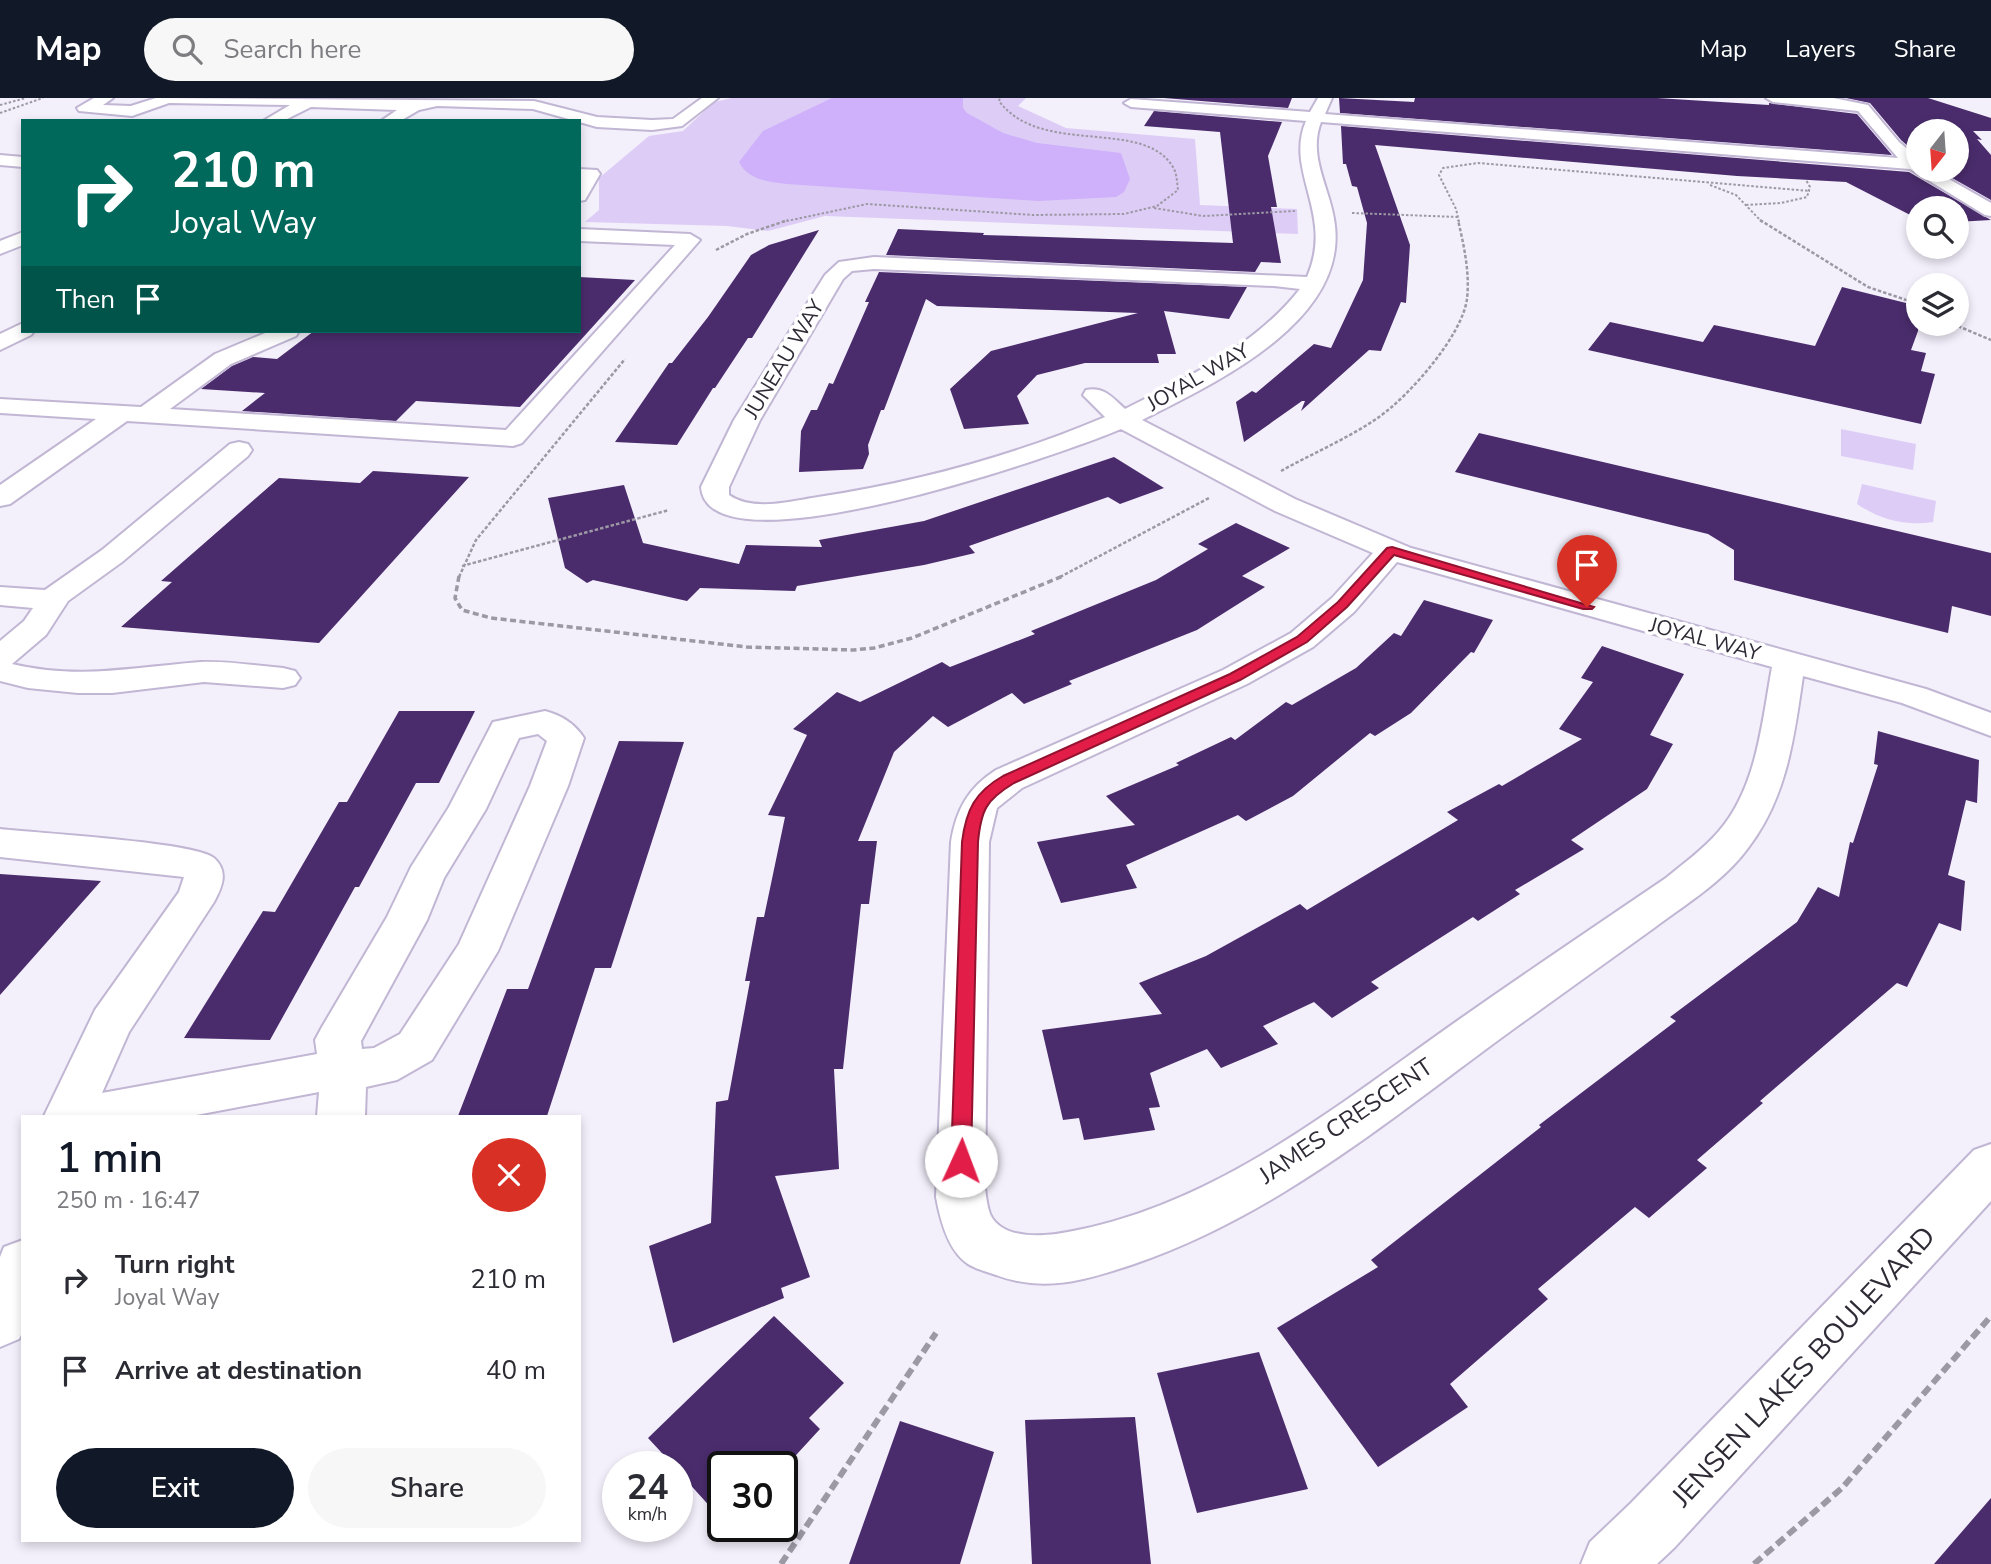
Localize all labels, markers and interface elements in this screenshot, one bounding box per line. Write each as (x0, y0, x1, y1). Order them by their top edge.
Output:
search box (144, 18, 634, 81)
text: Map (35, 27, 102, 72)
icon: search (168, 30, 206, 68)
text: Search here (224, 32, 361, 67)
text: Map (1700, 33, 1747, 65)
text: Layers (1785, 33, 1856, 65)
text: Share (1894, 33, 1956, 65)
north arrow (1906, 119, 1969, 182)
map controls (1906, 119, 1969, 336)
text: 210 m (171, 137, 315, 204)
icon: right (56, 147, 147, 238)
button: search (1906, 196, 1969, 259)
text: Joyal Way (171, 201, 316, 244)
button: layers (1906, 273, 1969, 336)
icon: arrive (129, 280, 167, 318)
text: Then (56, 282, 115, 317)
street label: JUNEAU WAY (737, 294, 831, 424)
street label: JOYAL WAY (1141, 336, 1255, 418)
pin (1557, 535, 1617, 607)
icon: arrive (1568, 546, 1606, 584)
street label: JOYAL WAY (1646, 611, 1764, 667)
street label: JAMES CRESCENT (1252, 1051, 1440, 1192)
position arrow (924, 1124, 998, 1198)
text: 1 min (56, 1130, 163, 1187)
button: close (472, 1138, 546, 1212)
text: 250 m · 16:47 (56, 1185, 201, 1216)
street label: JENSEN LAKES BOULEVARD (1663, 1218, 1944, 1516)
text: Turn right (115, 1247, 234, 1282)
icon: right (56, 1261, 94, 1299)
text: 210 m (470, 1262, 546, 1297)
text: Joyal Way (115, 1282, 219, 1313)
icon: arrive (56, 1352, 94, 1390)
text: Arrive at destination (115, 1353, 362, 1388)
text: 40 m (486, 1353, 546, 1388)
button: Exit (56, 1448, 294, 1528)
button: Share (308, 1448, 546, 1528)
speed limit sign: 30 (707, 1451, 798, 1542)
text: 24 (626, 1464, 669, 1511)
text: km/h (628, 1502, 667, 1526)

